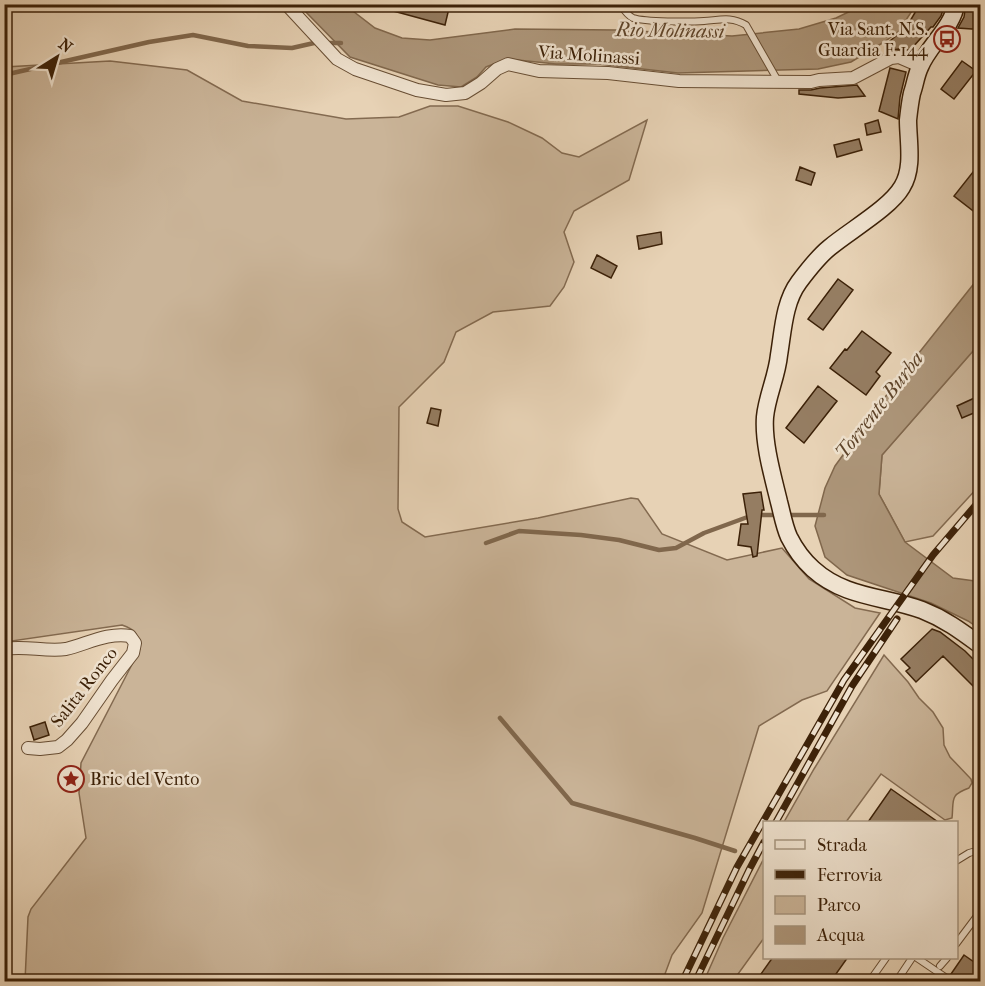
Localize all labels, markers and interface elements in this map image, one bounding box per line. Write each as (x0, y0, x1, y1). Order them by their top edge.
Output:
water label: Rio Molinassi (613, 18, 726, 43)
place label: Via Sant. N.S. Guardia F. 144 (818, 19, 928, 61)
bus stop icon: Via Sant. N.S. Guardia F. 144 (932, 24, 962, 54)
north arrow (27, 27, 87, 87)
text: N (55, 34, 77, 57)
street label: Via Molinassi (536, 41, 641, 70)
water label: Torrente Burba (831, 347, 928, 463)
street label: Salita Ronco (47, 643, 122, 731)
place icon: Bric del Vento (56, 764, 86, 794)
place label: Bric del Vento (90, 769, 199, 790)
legend (763, 821, 958, 959)
text: Strada (817, 835, 868, 856)
text: Ferrovia (817, 865, 883, 886)
text: Parco (817, 895, 861, 916)
text: Acqua (816, 925, 865, 946)

